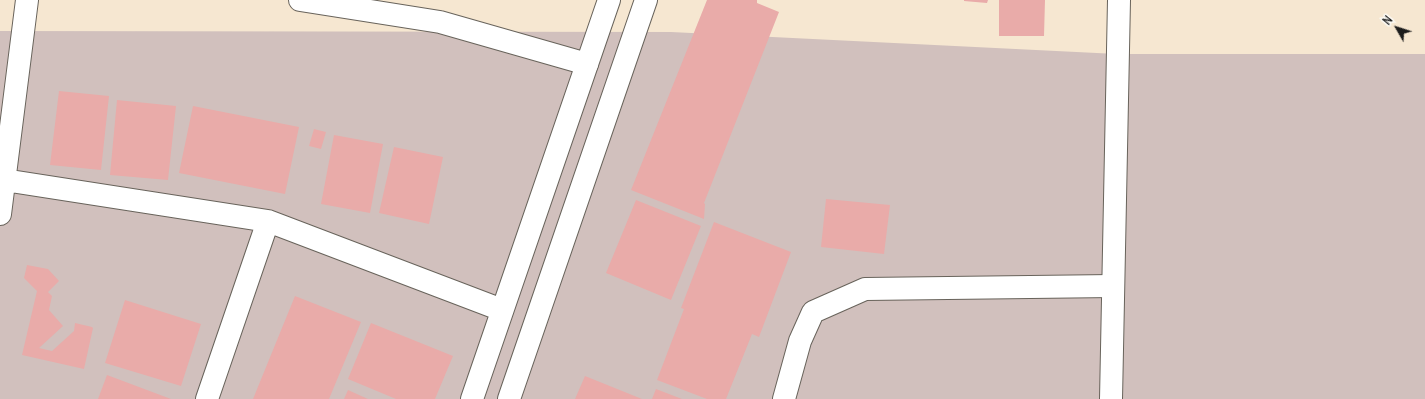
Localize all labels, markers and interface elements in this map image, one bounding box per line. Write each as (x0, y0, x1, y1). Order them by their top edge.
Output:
north arrow (1377, 8, 1417, 48)
text: N (1380, 13, 1396, 28)

